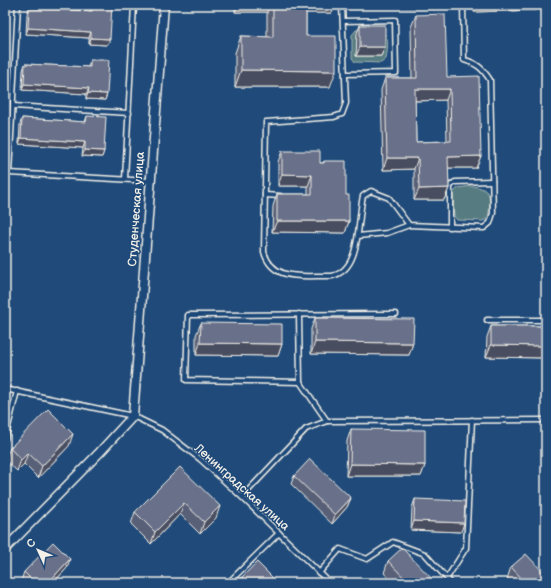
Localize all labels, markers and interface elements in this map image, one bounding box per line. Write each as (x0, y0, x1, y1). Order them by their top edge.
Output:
street label: Студенческая улица (125, 151, 148, 267)
street label: Ленинградская улица (190, 440, 292, 534)
north arrow (18, 530, 58, 570)
text: С (24, 536, 39, 551)

